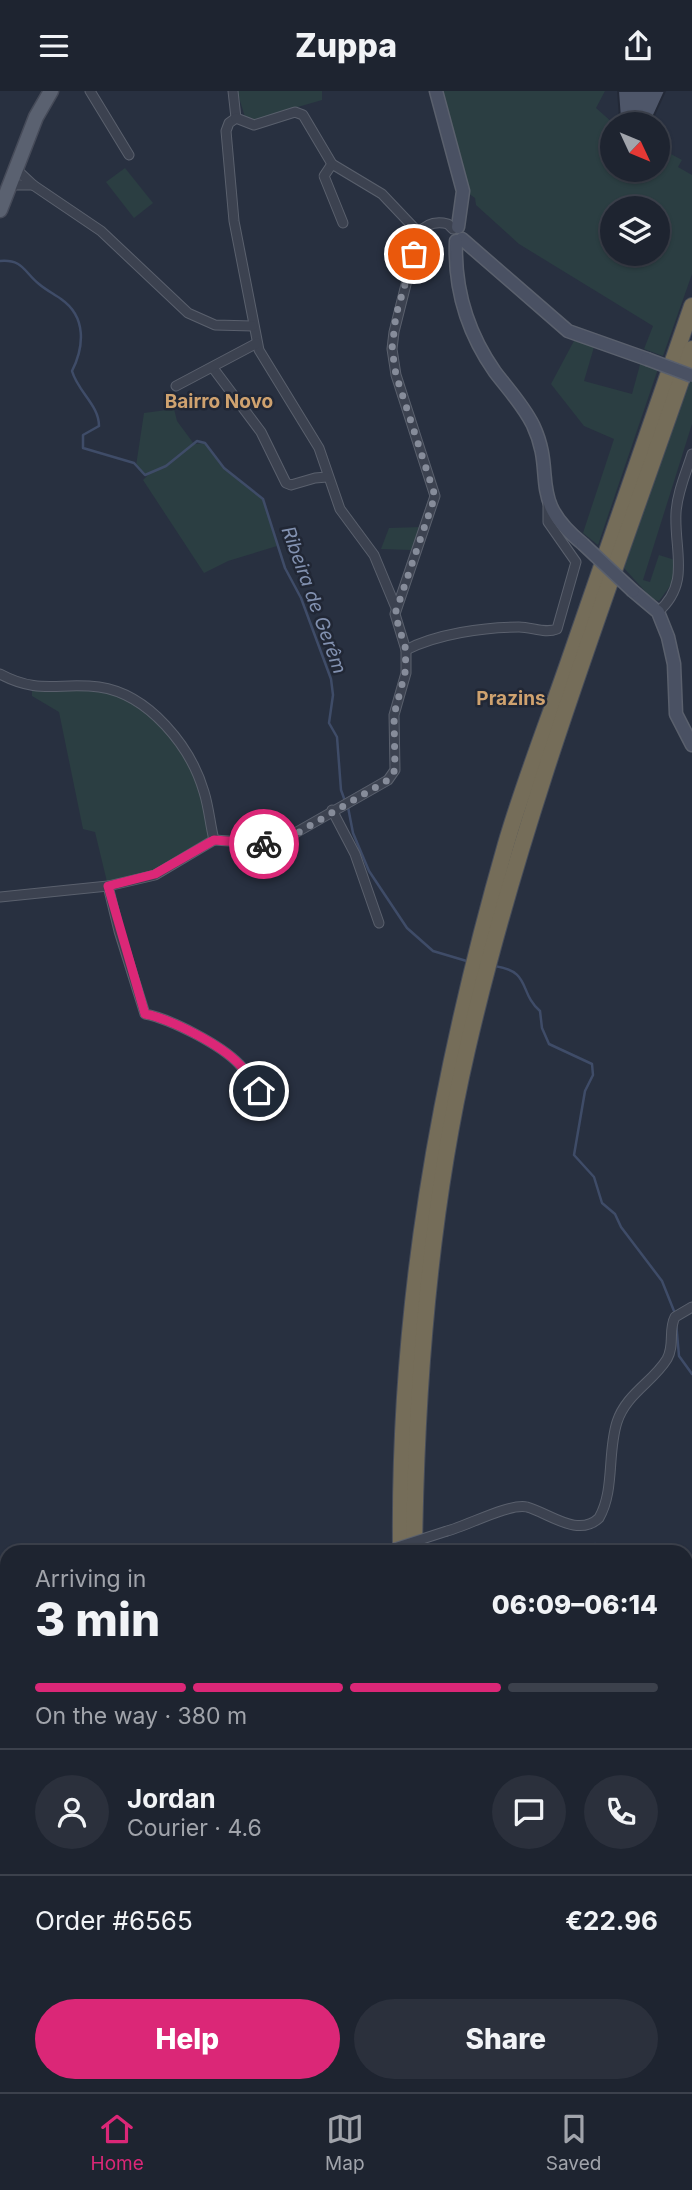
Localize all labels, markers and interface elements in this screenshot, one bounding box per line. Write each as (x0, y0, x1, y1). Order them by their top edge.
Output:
text: Zuppa (295, 26, 397, 65)
icon: menu (35, 27, 73, 65)
icon: share (619, 27, 657, 65)
north arrow (600, 112, 670, 182)
map controls (600, 112, 670, 266)
button: layers (600, 196, 670, 266)
pin (384, 224, 444, 284)
icon: bag (395, 235, 433, 273)
district label: Bairro Novo (165, 390, 273, 413)
water label: Ribeira de Gerêm (277, 523, 351, 677)
district label: Prazins (476, 687, 546, 710)
courier (229, 809, 299, 879)
icon: bike (245, 825, 283, 863)
pin (229, 1061, 289, 1121)
icon: home (240, 1072, 278, 1110)
text: Arriving in (35, 1565, 146, 1593)
text: 06:09–06:14 (492, 1589, 658, 1620)
text: 3 min (35, 1591, 160, 1647)
text: On the way · 380 m (35, 1702, 247, 1730)
button: person (35, 1775, 109, 1849)
button: chat (492, 1775, 566, 1849)
button: phone (584, 1775, 658, 1849)
text: Jordan (127, 1783, 216, 1814)
text: Courier · 4.6 (127, 1814, 262, 1842)
text: Order #6565 (35, 1905, 193, 1936)
text: €22.96 (565, 1905, 658, 1936)
button: Help (35, 1999, 340, 2079)
button: Share (354, 1999, 658, 2079)
tab: Home (91, 2110, 144, 2175)
tab: Map (325, 2110, 365, 2175)
tab: Saved (546, 2110, 601, 2175)

